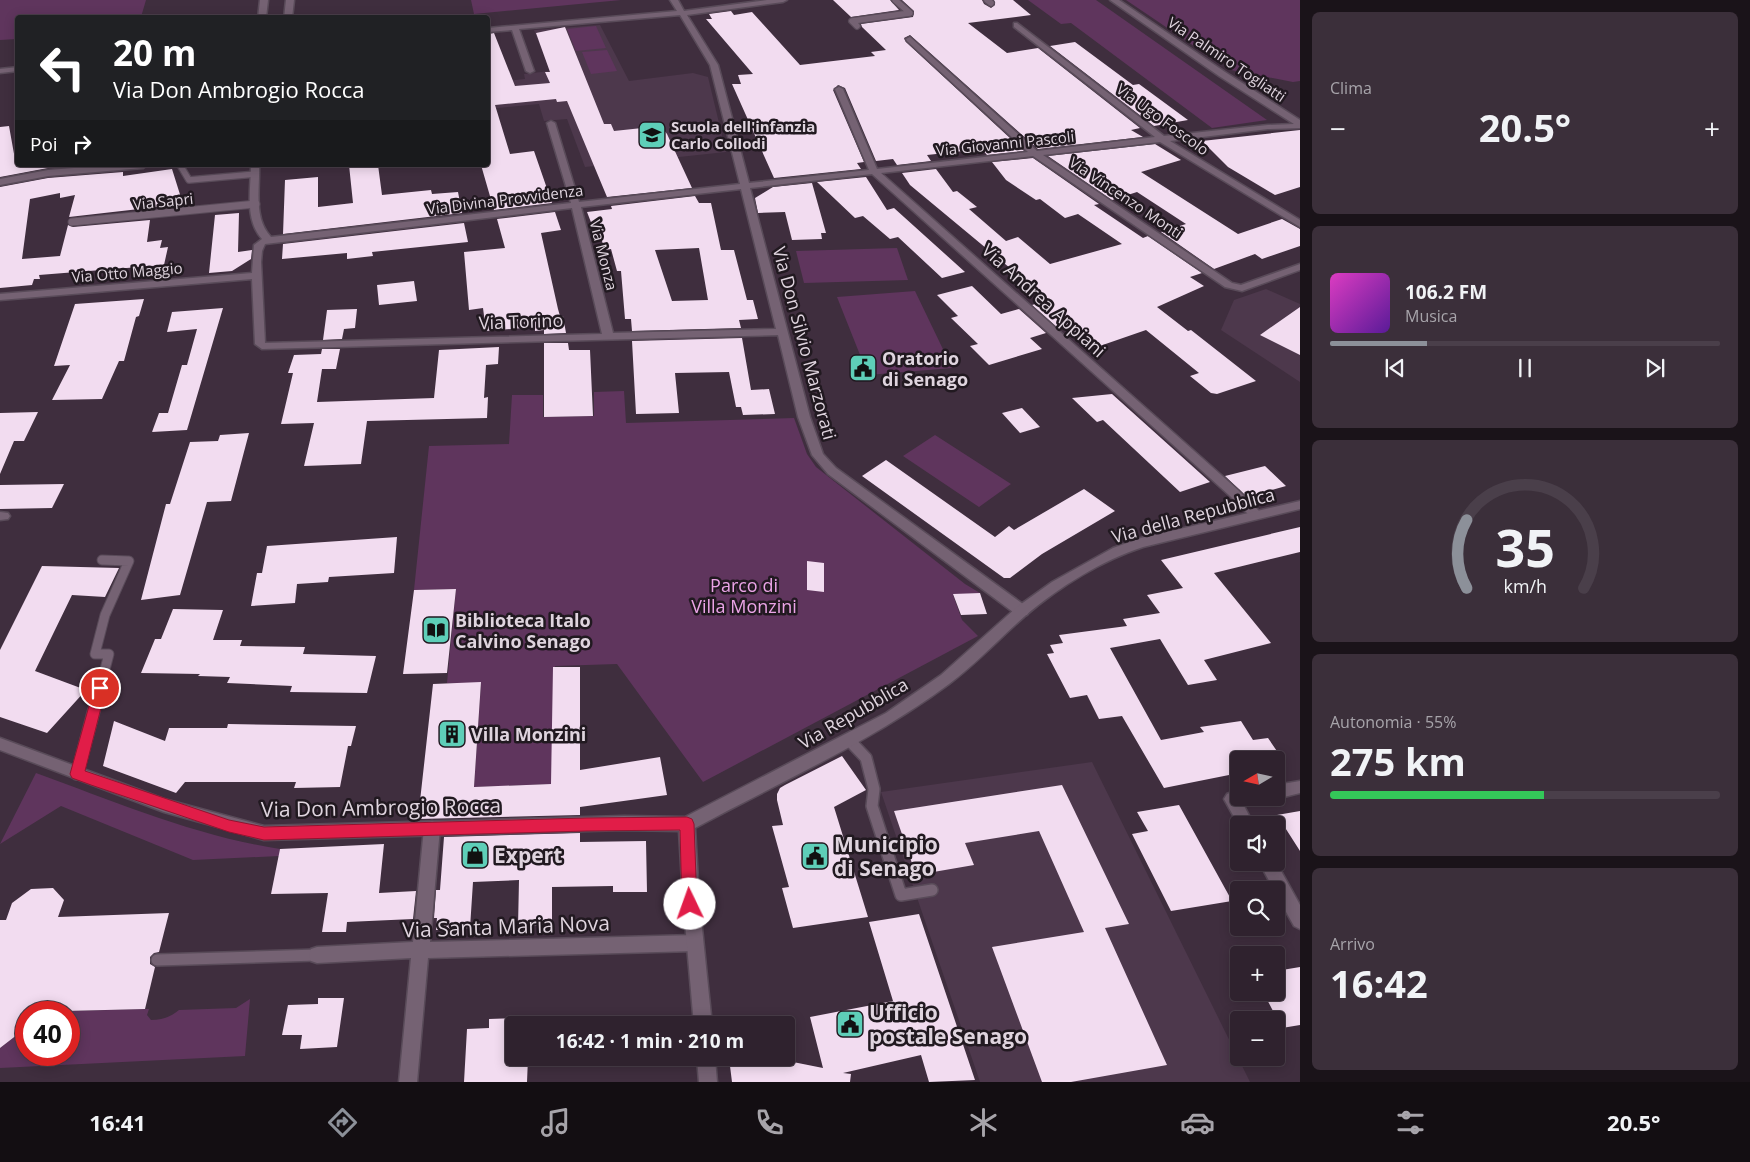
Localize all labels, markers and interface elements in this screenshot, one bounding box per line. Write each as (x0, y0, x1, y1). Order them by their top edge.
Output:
street label: Via Palmiro Togliatti (1164, 12, 1290, 106)
text: 20 m (113, 29, 196, 76)
icon: left (30, 35, 95, 100)
text: Via Don Ambrogio Rocca (113, 74, 365, 104)
text: Clima (1330, 77, 1372, 99)
street label: Via Ugo Foscolo (1113, 79, 1213, 159)
text: 20.5° (1479, 101, 1571, 153)
text: − (1330, 109, 1346, 147)
text: + (1704, 109, 1720, 147)
place label: Scuola dell'infanzia Carlo Collodi (671, 116, 815, 153)
school or university icon: Scuola dell'infanzia Carlo Collodi (637, 120, 667, 150)
street label: Via Giovanni Pascoli (935, 126, 1075, 160)
icon: right (68, 130, 96, 158)
text: Poi (30, 131, 58, 157)
street label: Via Vincenzo Monti (1065, 152, 1187, 242)
street label: Via Divina Provvidenza (426, 179, 584, 219)
street label: Via Sapri (132, 188, 194, 214)
street label: Via Monza (586, 218, 622, 292)
street label: Via Andrea Appiani (977, 238, 1111, 362)
street label: Via Don Silvio Marzorati (768, 244, 842, 442)
street label: Via Otto Maggio (71, 257, 183, 287)
text: 106.2 FM (1405, 279, 1487, 305)
text: Musica (1405, 305, 1457, 327)
street label: Via Torino (478, 308, 564, 334)
place label: Oratorio di Senago (882, 346, 968, 391)
public building icon: Oratorio di Senago (848, 353, 878, 383)
icon: previous (1381, 354, 1409, 382)
icon: pause (1511, 354, 1539, 382)
icon: next (1641, 354, 1669, 382)
street label: Via della Repubblica (1109, 482, 1277, 548)
text: 35 (1495, 511, 1555, 582)
park label: Parco di Villa Monzini (691, 573, 797, 618)
text: km/h (1503, 574, 1547, 598)
place label: Biblioteca Italo Calvino Senago (455, 608, 591, 653)
library icon: Biblioteca Italo Calvino Senago (421, 615, 451, 645)
pin (79, 667, 121, 709)
street label: Via Repubblica (794, 672, 912, 754)
icon: arrive (86, 674, 114, 702)
text: Autonomia · 55% (1330, 711, 1456, 733)
building icon: Villa Monzini (437, 719, 467, 749)
place label: Villa Monzini (471, 722, 586, 746)
text: 275 km (1330, 735, 1466, 787)
north arrow (1230, 751, 1285, 806)
map controls (1230, 751, 1285, 1066)
street label: Via Don Ambrogio Rocca (261, 791, 501, 823)
button: sound (1230, 816, 1285, 871)
place label: Municipio di Senago (834, 830, 938, 882)
shop icon: Expert (460, 840, 490, 870)
place label: Expert (494, 841, 562, 869)
public building icon: Municipio di Senago (800, 841, 830, 871)
position arrow (663, 877, 715, 929)
button: search (1230, 881, 1285, 936)
street label: Via Santa Maria Nova (402, 908, 610, 944)
text: Arrivo (1330, 933, 1375, 955)
button: + (1230, 946, 1285, 1001)
text: 16:42 (1330, 957, 1428, 1009)
place label: Ufficio postale Senago (869, 998, 1027, 1050)
speed limit sign: 40 (15, 1001, 80, 1066)
public building icon: Ufficio postale Senago (835, 1009, 865, 1039)
button: − (1230, 1011, 1285, 1066)
text: 16:42 · 1 min · 210 m (556, 1028, 744, 1054)
icon: directions (325, 1105, 360, 1140)
icon: music (538, 1105, 573, 1140)
icon: phone (752, 1105, 787, 1140)
icon: climate (966, 1105, 1001, 1140)
icon: car (1180, 1105, 1215, 1140)
icon: filters (1393, 1105, 1428, 1140)
text: 16:41 (89, 1107, 146, 1137)
text: 20.5° (1607, 1107, 1661, 1137)

